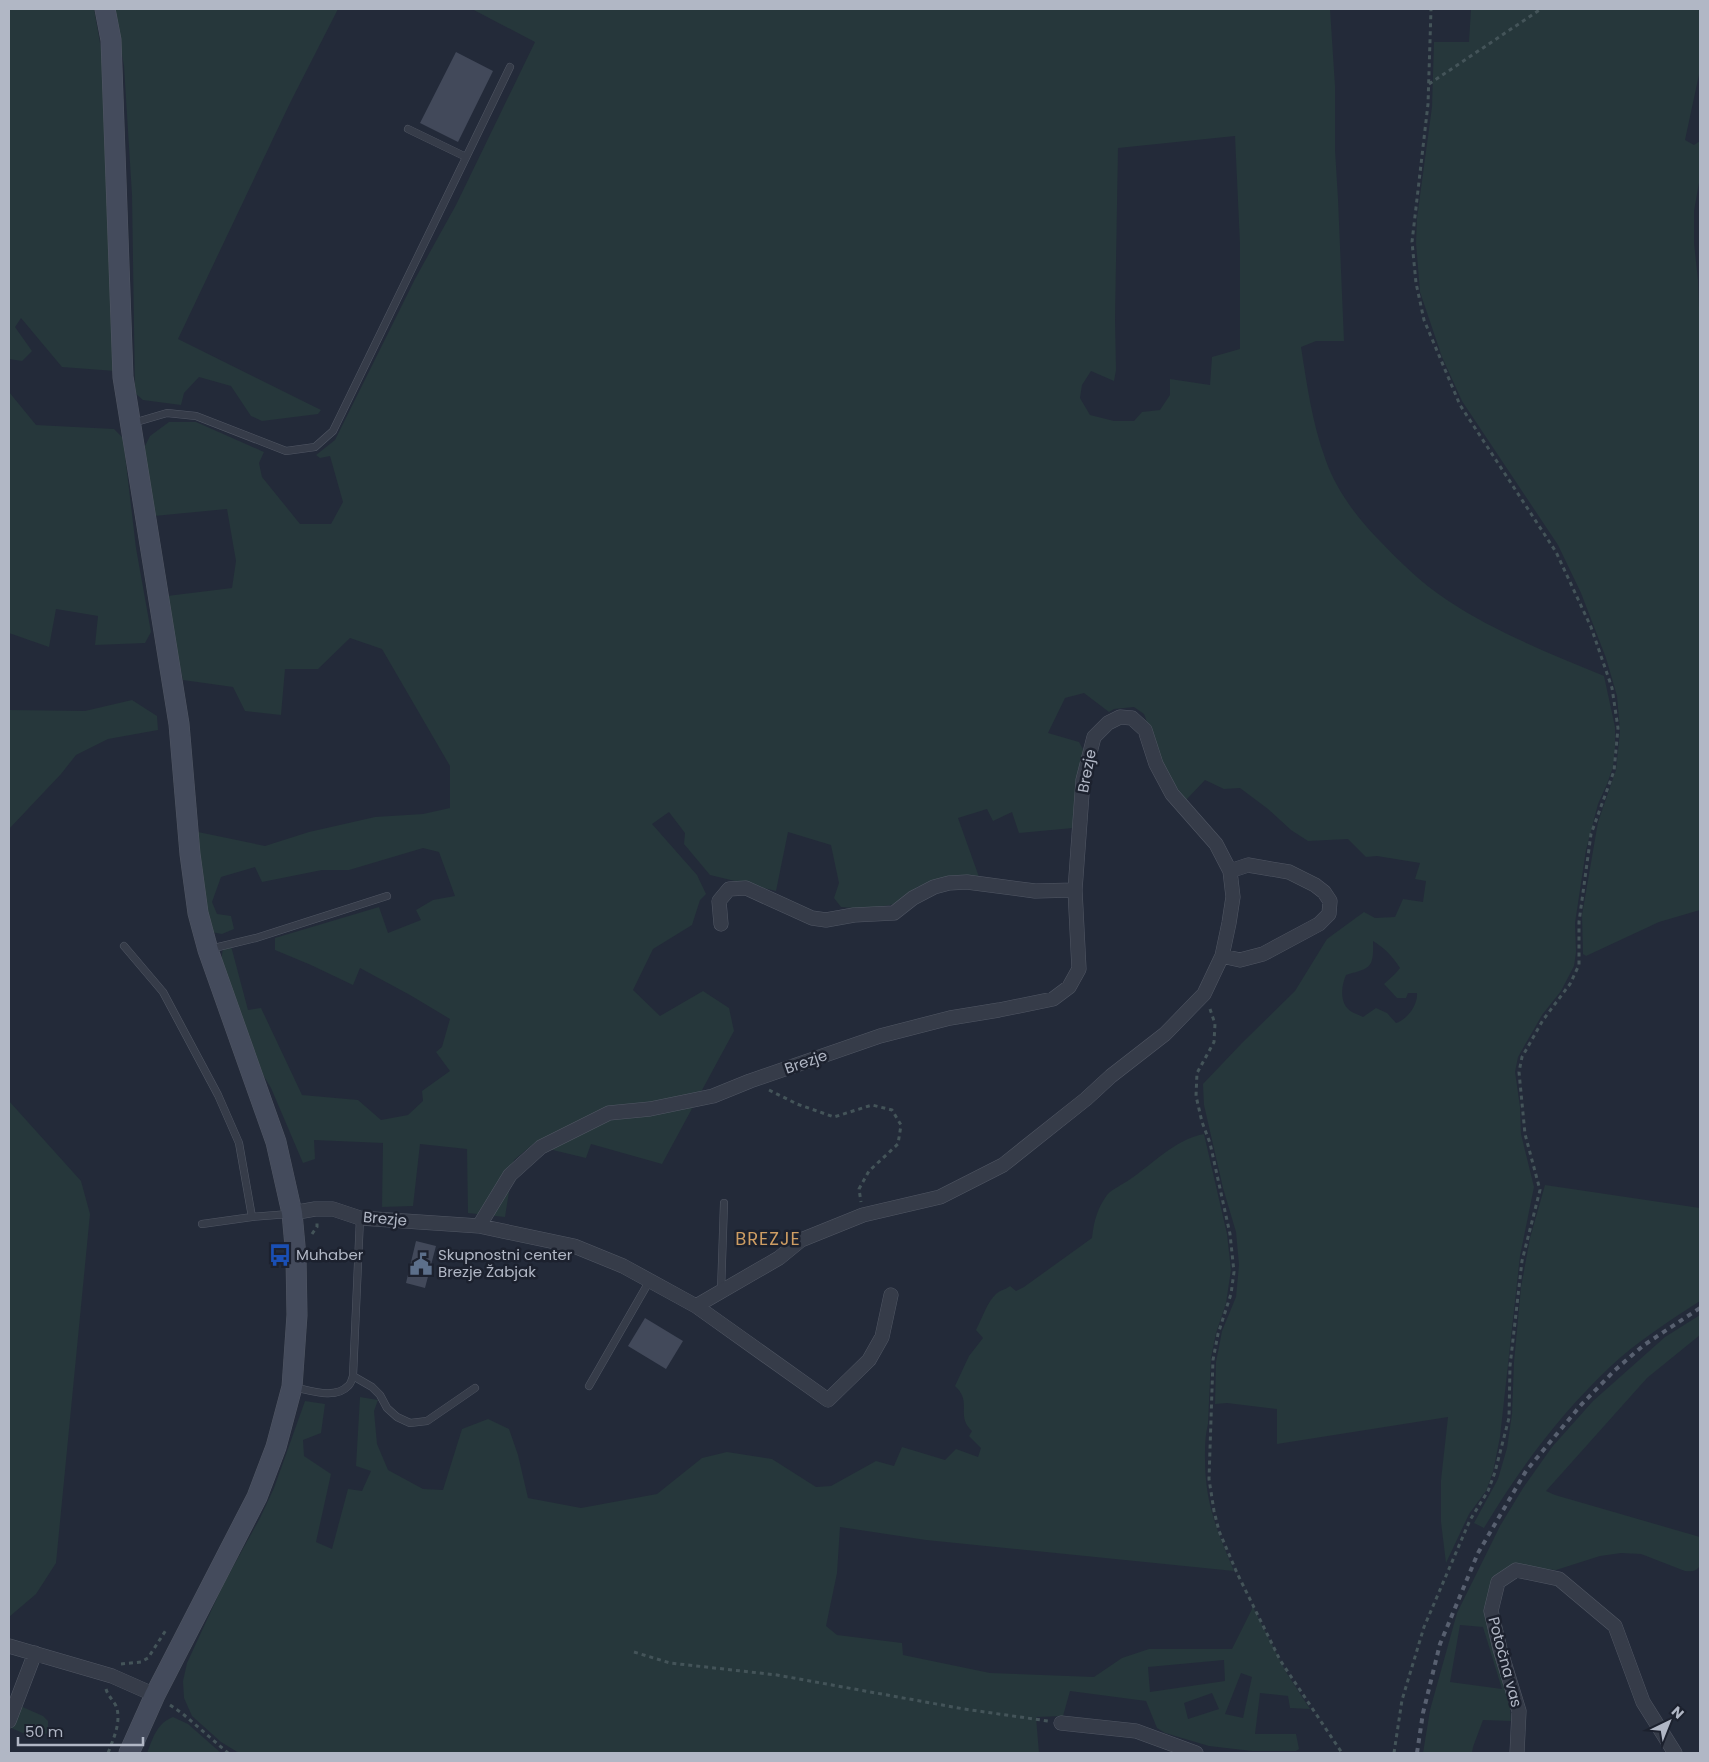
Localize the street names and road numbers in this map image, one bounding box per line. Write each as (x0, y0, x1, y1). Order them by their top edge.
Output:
street label: Brezje (1072, 747, 1101, 794)
street label: Brezje (782, 1044, 830, 1079)
street label: Brezje (362, 1206, 408, 1231)
street label: Potočna vas (1483, 1614, 1528, 1709)

